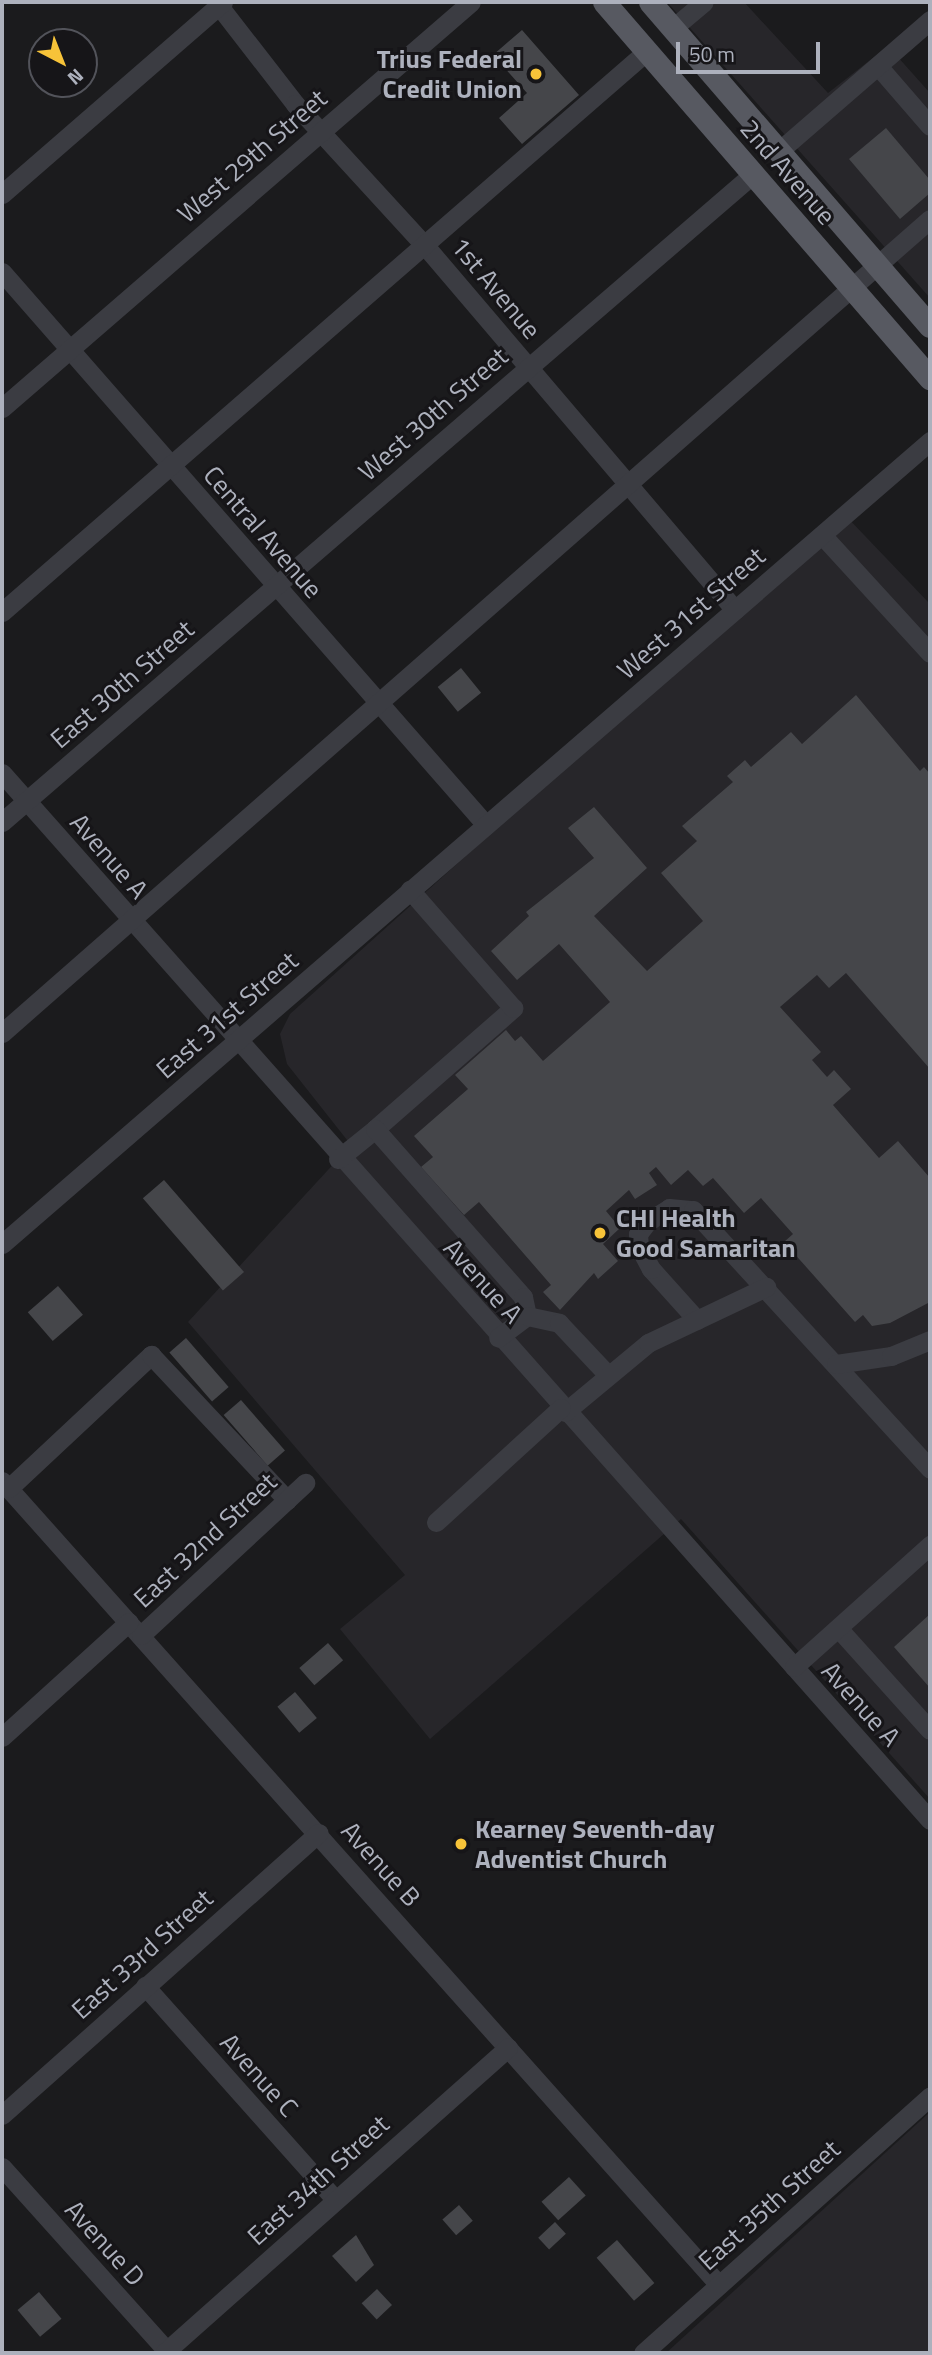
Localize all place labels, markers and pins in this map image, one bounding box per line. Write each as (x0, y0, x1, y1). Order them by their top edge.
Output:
place label: Trius Federal Credit Union (377, 43, 522, 104)
marker: Trius Federal Credit Union (528, 66, 544, 82)
place label: CHI Health Good Samaritan (616, 1202, 796, 1264)
marker: CHI Health Good Samaritan (590, 1223, 610, 1243)
place label: Kearney Seventh-day Adventist Church (475, 1813, 715, 1874)
marker: Kearney Seventh-day Adventist Church (453, 1836, 469, 1852)

